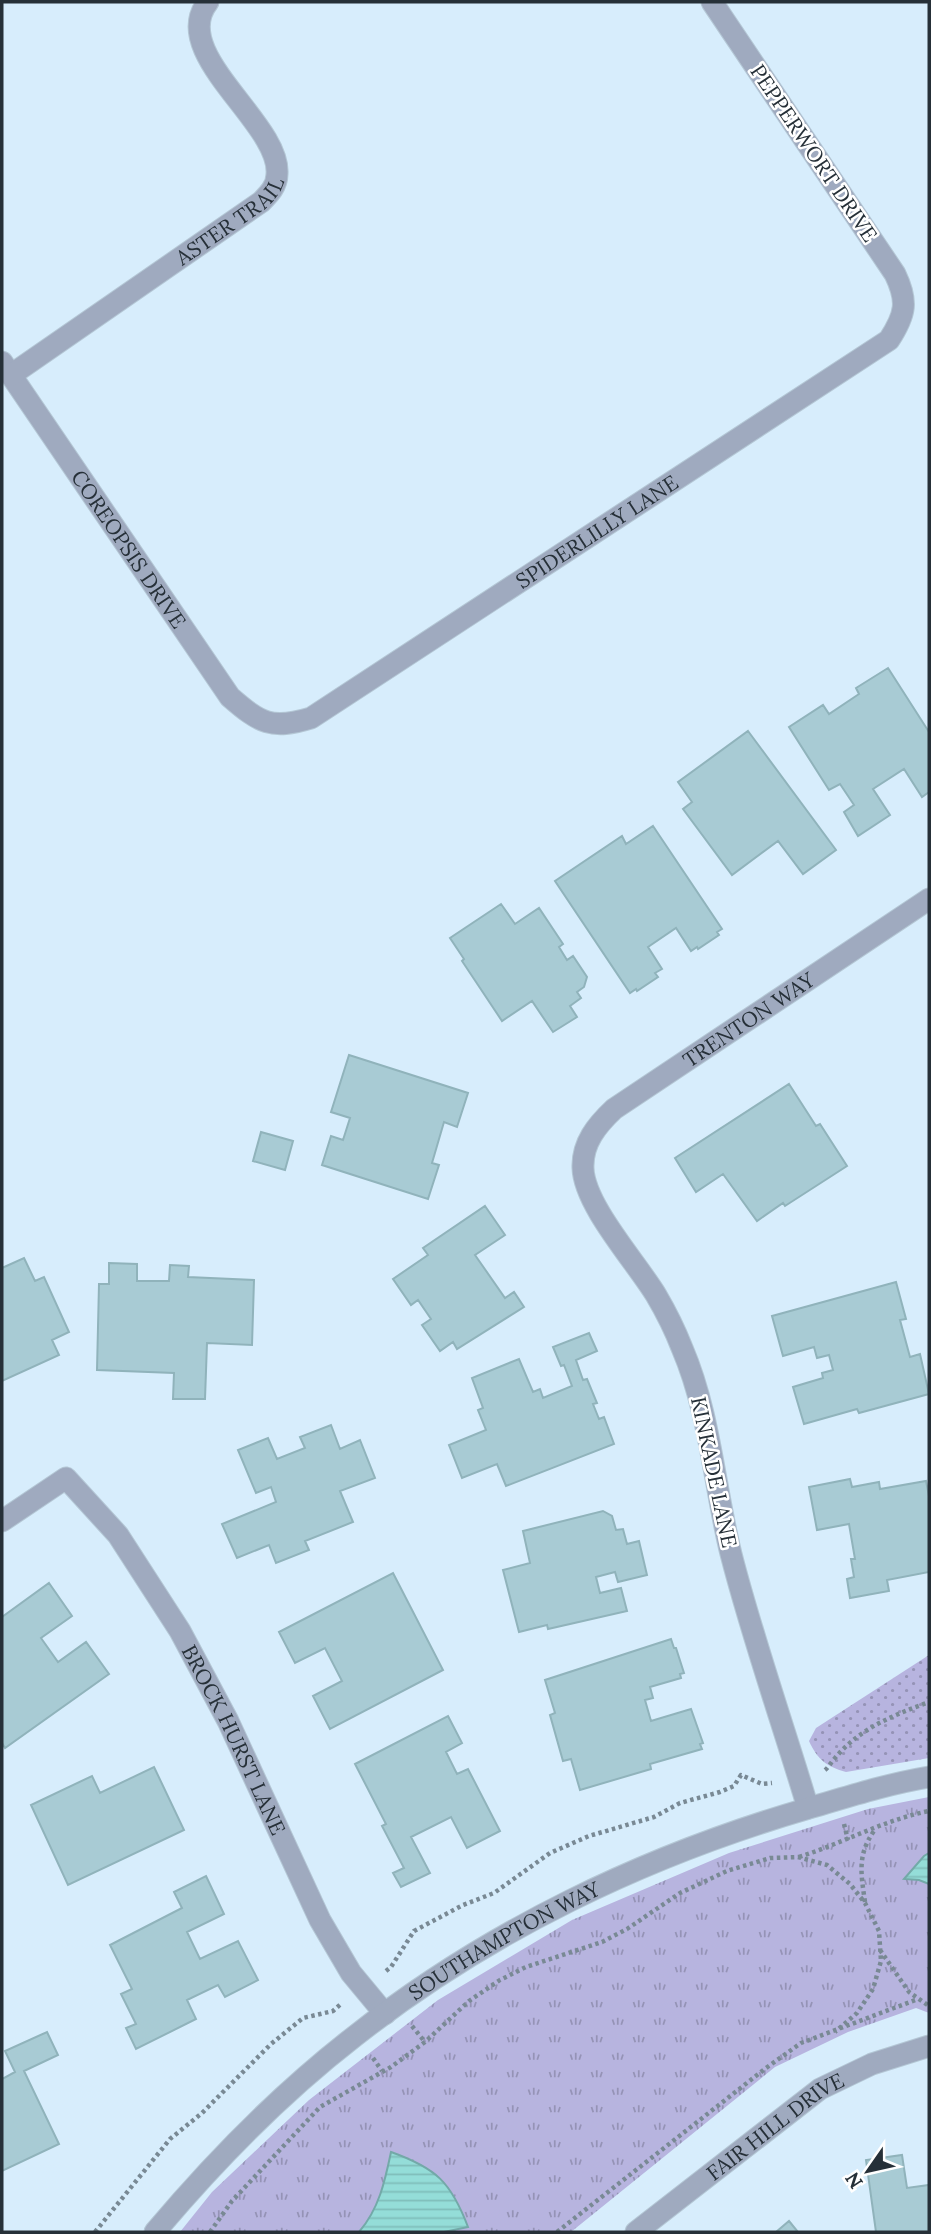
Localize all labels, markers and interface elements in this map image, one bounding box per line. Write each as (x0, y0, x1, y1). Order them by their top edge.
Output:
street label: PEPPERWORT DRIVE (744, 59, 884, 247)
street label: ASTER TRAIL (169, 173, 290, 271)
street label: COREOPSIS DRIVE (66, 465, 193, 633)
street label: SPIDERLILLY LANE (510, 468, 683, 594)
street label: TRENTON WAY (677, 965, 820, 1073)
street label: KINKADE LANE (685, 1394, 743, 1550)
street label: BROCK HURST LANE (176, 1640, 292, 1839)
street label: SOUTHAMPTON WAY (403, 1875, 605, 2006)
street label: FAIR HILL DRIVE (701, 2066, 848, 2186)
north arrow (833, 2136, 903, 2206)
text: N (840, 2167, 868, 2193)

